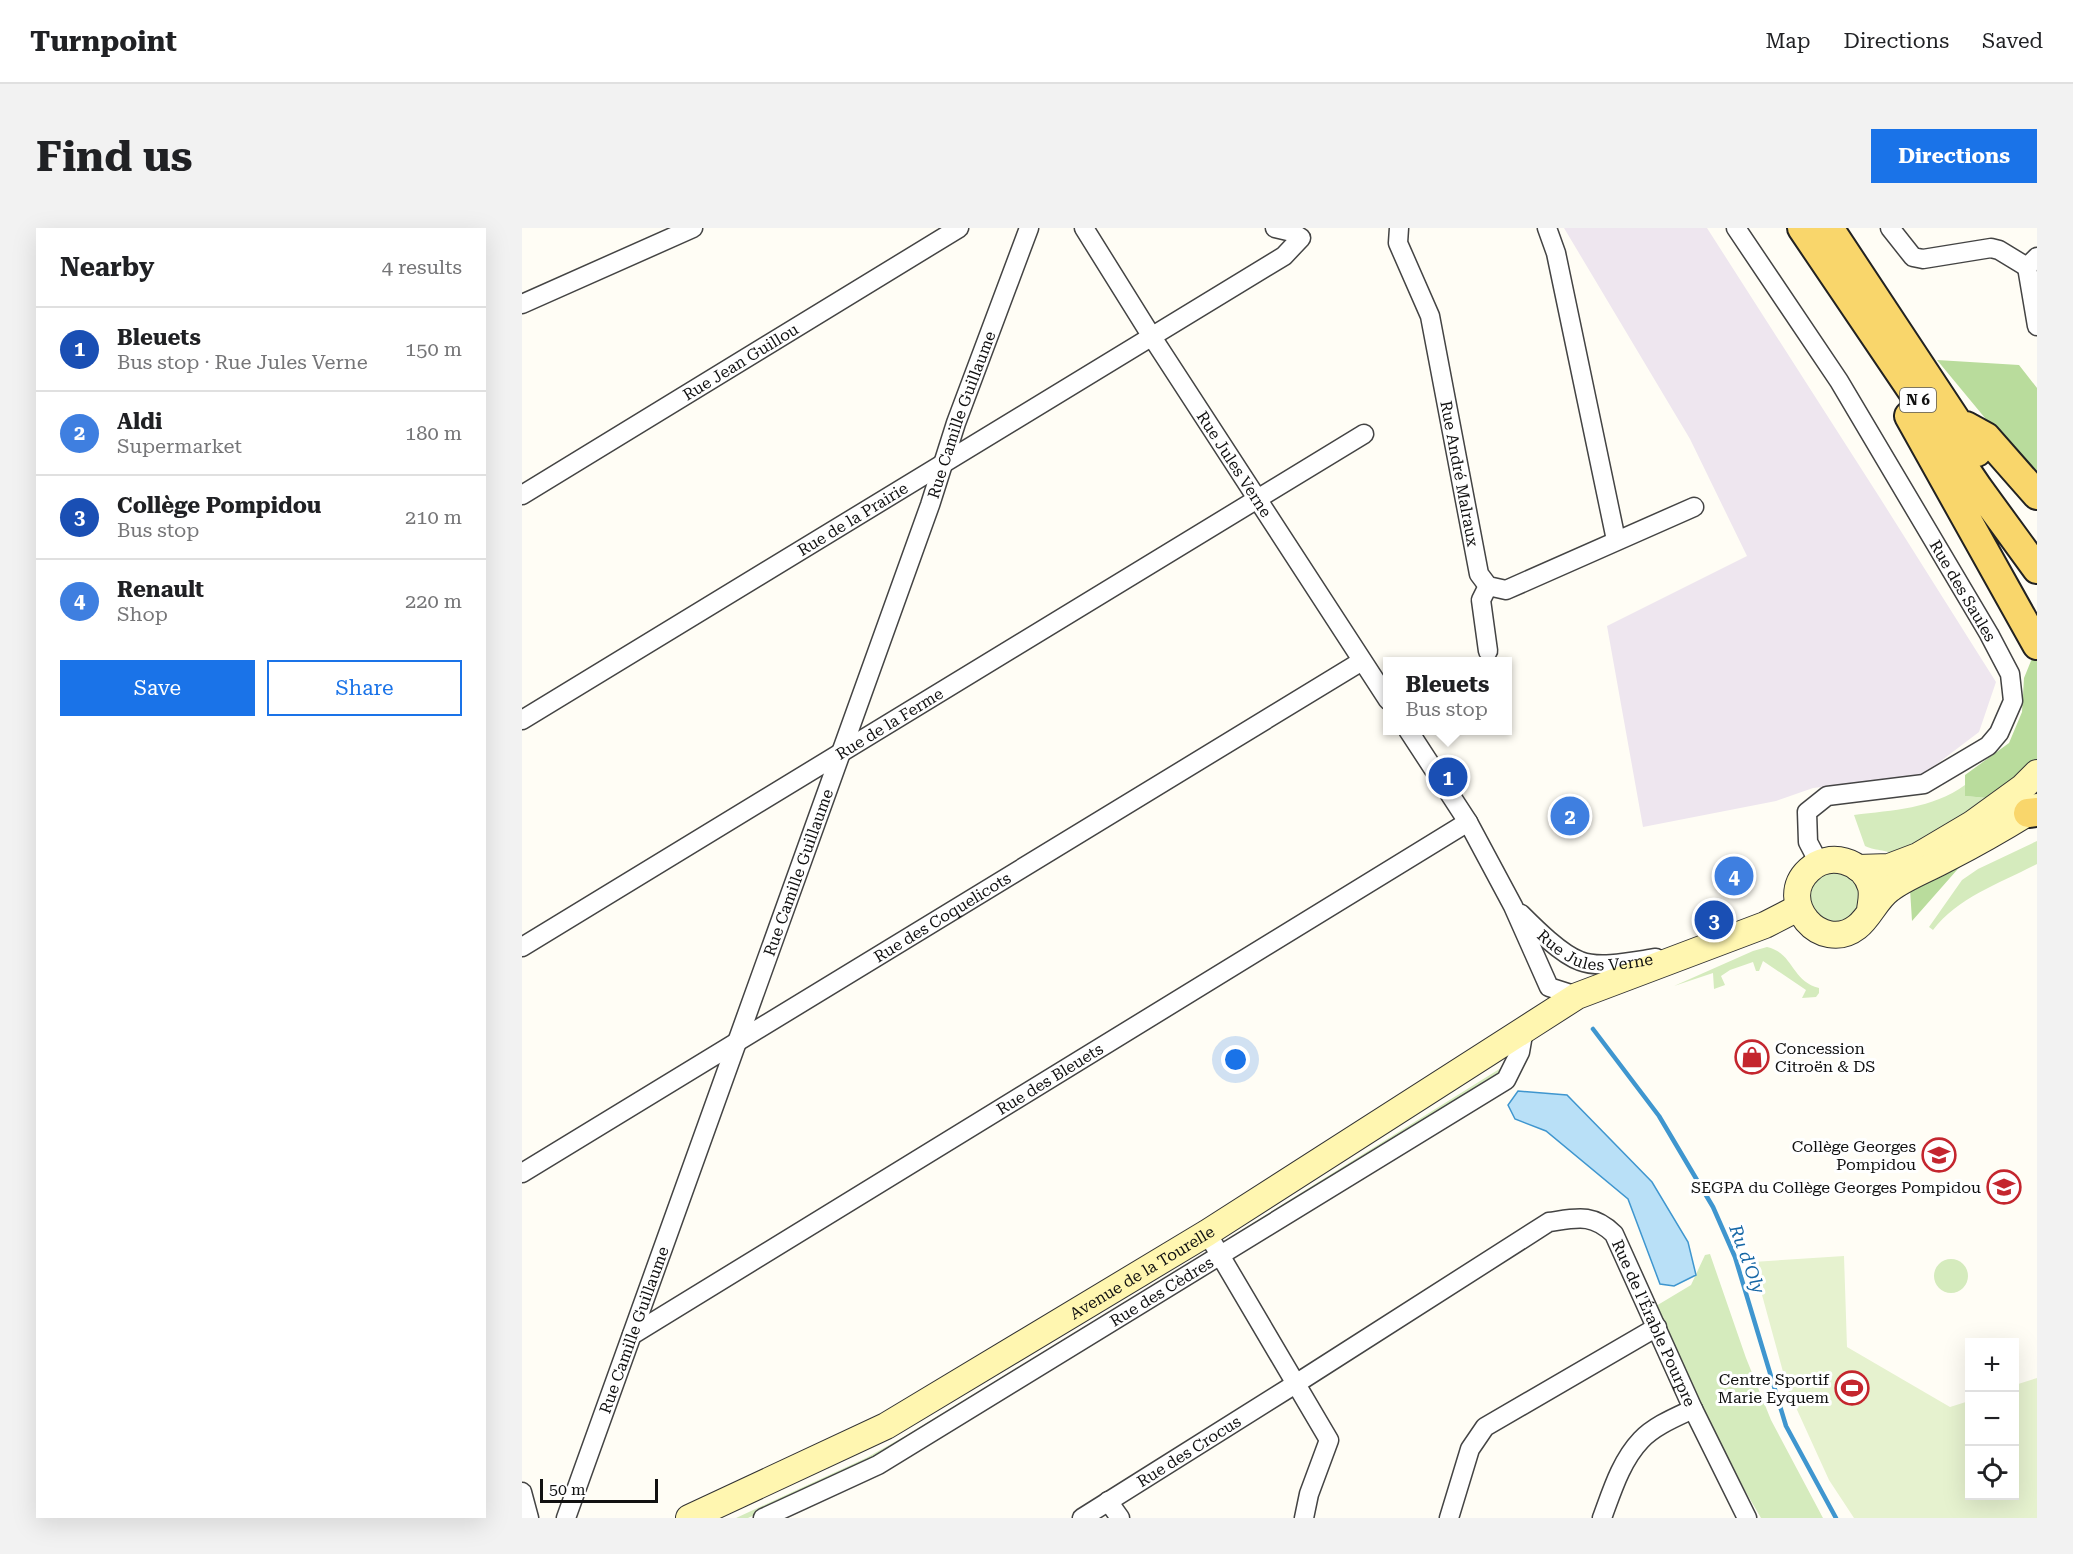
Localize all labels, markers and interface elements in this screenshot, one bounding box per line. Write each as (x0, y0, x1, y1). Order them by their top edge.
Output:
text: Turnpoint (30, 25, 177, 58)
text: Map (1766, 29, 1810, 53)
text: Directions (1843, 29, 1949, 53)
text: Saved (1982, 29, 2043, 53)
button: Directions (1871, 129, 2037, 183)
text: Find us (36, 132, 193, 181)
text: Nearby (60, 252, 154, 282)
text: 4 results (382, 255, 462, 279)
street label: Rue Jean Guillou (679, 319, 802, 404)
text: Bleuets (117, 325, 201, 350)
street label: Rue Camille Guillaume (924, 328, 1000, 501)
text: 1 (74, 337, 85, 361)
text: 150 m (405, 337, 462, 361)
text: Bus stop · Rue Jules Verne (117, 350, 368, 374)
road number: N 6 (1900, 388, 1936, 412)
street label: Rue André Malraux (1436, 399, 1483, 549)
street label: Rue Jules Verne (1193, 408, 1276, 521)
text: Aldi (117, 409, 162, 434)
text: 2 (74, 421, 85, 445)
text: 180 m (405, 421, 462, 445)
text: Supermarket (117, 434, 242, 458)
street label: Rue de la Prairie (794, 478, 912, 560)
text: Collège Pompidou (117, 493, 321, 518)
text: 3 (74, 505, 85, 529)
text: 210 m (405, 505, 462, 529)
text: Bus stop (117, 518, 199, 542)
street label: Rue des Saules (1925, 537, 2000, 645)
text: Renault (117, 577, 204, 602)
text: 4 (74, 589, 85, 613)
text: 220 m (405, 589, 462, 613)
text: Shop (117, 602, 168, 626)
popup (1383, 657, 1512, 735)
button: Save (60, 660, 255, 716)
button: Share (267, 660, 462, 716)
text: Bleuets (1406, 672, 1489, 697)
street label: Rue de la Ferme (832, 684, 947, 764)
text: Bus stop (1406, 697, 1488, 721)
pin: 1 (1428, 754, 1468, 800)
street label: Rue Camille Guillaume (760, 786, 837, 959)
pin: 2 (1550, 794, 1590, 838)
pin: 4 (1714, 854, 1754, 898)
street label: Rue des Coquelicots (870, 868, 1015, 966)
pin: 3 (1694, 898, 1734, 942)
street label: Rue Jules Verne (1533, 926, 1655, 975)
street label: Rue des Bleuets (993, 1039, 1107, 1119)
shop icon: Concession Citroën & DS (1734, 1039, 1770, 1075)
place label: Concession Citroën & DS (1775, 1039, 1875, 1076)
your location (1221, 1045, 1250, 1074)
place label: Collège Georges Pompidou (1792, 1137, 1916, 1174)
school or university icon: Collège Georges Pompidou (1921, 1137, 1957, 1173)
school or university icon: SEGPA du Collège Georges Pompidou (1986, 1169, 2022, 1205)
place label: SEGPA du Collège Georges Pompidou (1691, 1178, 1981, 1197)
water label: Ru d'Oly (1725, 1221, 1770, 1297)
street label: Avenue de la Tourelle (1066, 1222, 1218, 1323)
street label: Rue de l'Érable Pourpre (1608, 1237, 1700, 1410)
street label: Rue Camille Guillaume (595, 1244, 673, 1416)
street label: Rue des Cèdres (1106, 1253, 1217, 1331)
map controls (1965, 1338, 2019, 1500)
button: + (1965, 1338, 2019, 1392)
place label: Centre Sportif Marie Eyquem (1718, 1370, 1830, 1407)
sports icon: Centre Sportif Marie Eyquem (1834, 1370, 1870, 1406)
button: − (1965, 1392, 2019, 1446)
street label: Rue des Crocus (1134, 1412, 1245, 1491)
button: locate (1965, 1446, 2019, 1500)
scale bar (540, 1476, 658, 1504)
text: 50 m (549, 1480, 586, 1499)

